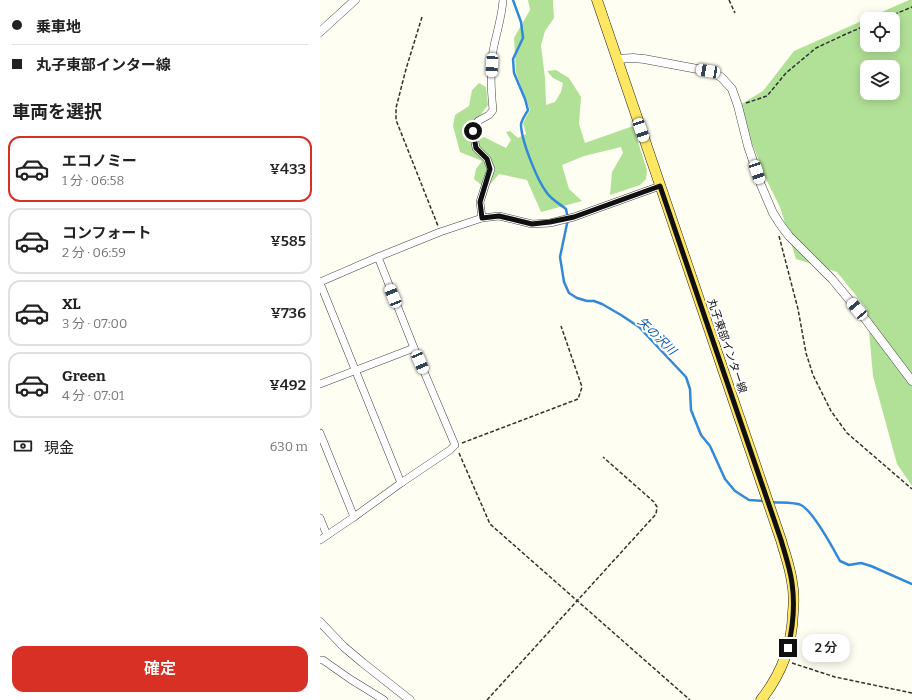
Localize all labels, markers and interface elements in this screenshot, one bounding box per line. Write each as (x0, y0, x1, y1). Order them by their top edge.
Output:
map controls (860, 12, 900, 100)
button: locate (860, 12, 900, 52)
text: 乗車地 (36, 18, 81, 36)
car (485, 53, 499, 77)
text: 丸子東部インター線 (36, 56, 171, 74)
button: layers (860, 60, 900, 100)
car (695, 63, 721, 79)
text: 車両を選択 (12, 101, 102, 123)
car (631, 117, 651, 143)
route start (464, 122, 482, 140)
icon: car (14, 151, 50, 187)
text: エコノミー (62, 152, 137, 170)
car (748, 159, 766, 185)
text: ¥433 (269, 160, 306, 178)
text: 1 分 · 06:58 (62, 173, 124, 188)
icon: car (14, 223, 50, 259)
text: コンフォート (62, 224, 152, 242)
text: ¥585 (270, 232, 306, 250)
text: 2 分 · 06:59 (62, 245, 126, 260)
car (383, 283, 403, 309)
icon: car (14, 295, 50, 331)
text: XL (62, 295, 81, 313)
car (845, 296, 869, 322)
street label: 丸子東部インター線 (705, 297, 749, 395)
text: ¥736 (270, 304, 306, 322)
water label: 矢の沢川 (635, 314, 681, 359)
text: 3 分 · 07:00 (62, 316, 127, 331)
car (410, 349, 430, 375)
icon: car (14, 367, 50, 403)
text: Green (62, 367, 106, 385)
text: ¥492 (269, 376, 306, 394)
text: 4 分 · 07:01 (62, 388, 124, 403)
icon: cash (12, 435, 34, 457)
text: 現金 (44, 439, 74, 457)
text: 630 m (270, 439, 308, 454)
callout: 2 分 (802, 634, 850, 662)
route end (779, 639, 797, 657)
text: 2 分 (815, 640, 837, 655)
button: 確定 (12, 646, 308, 692)

